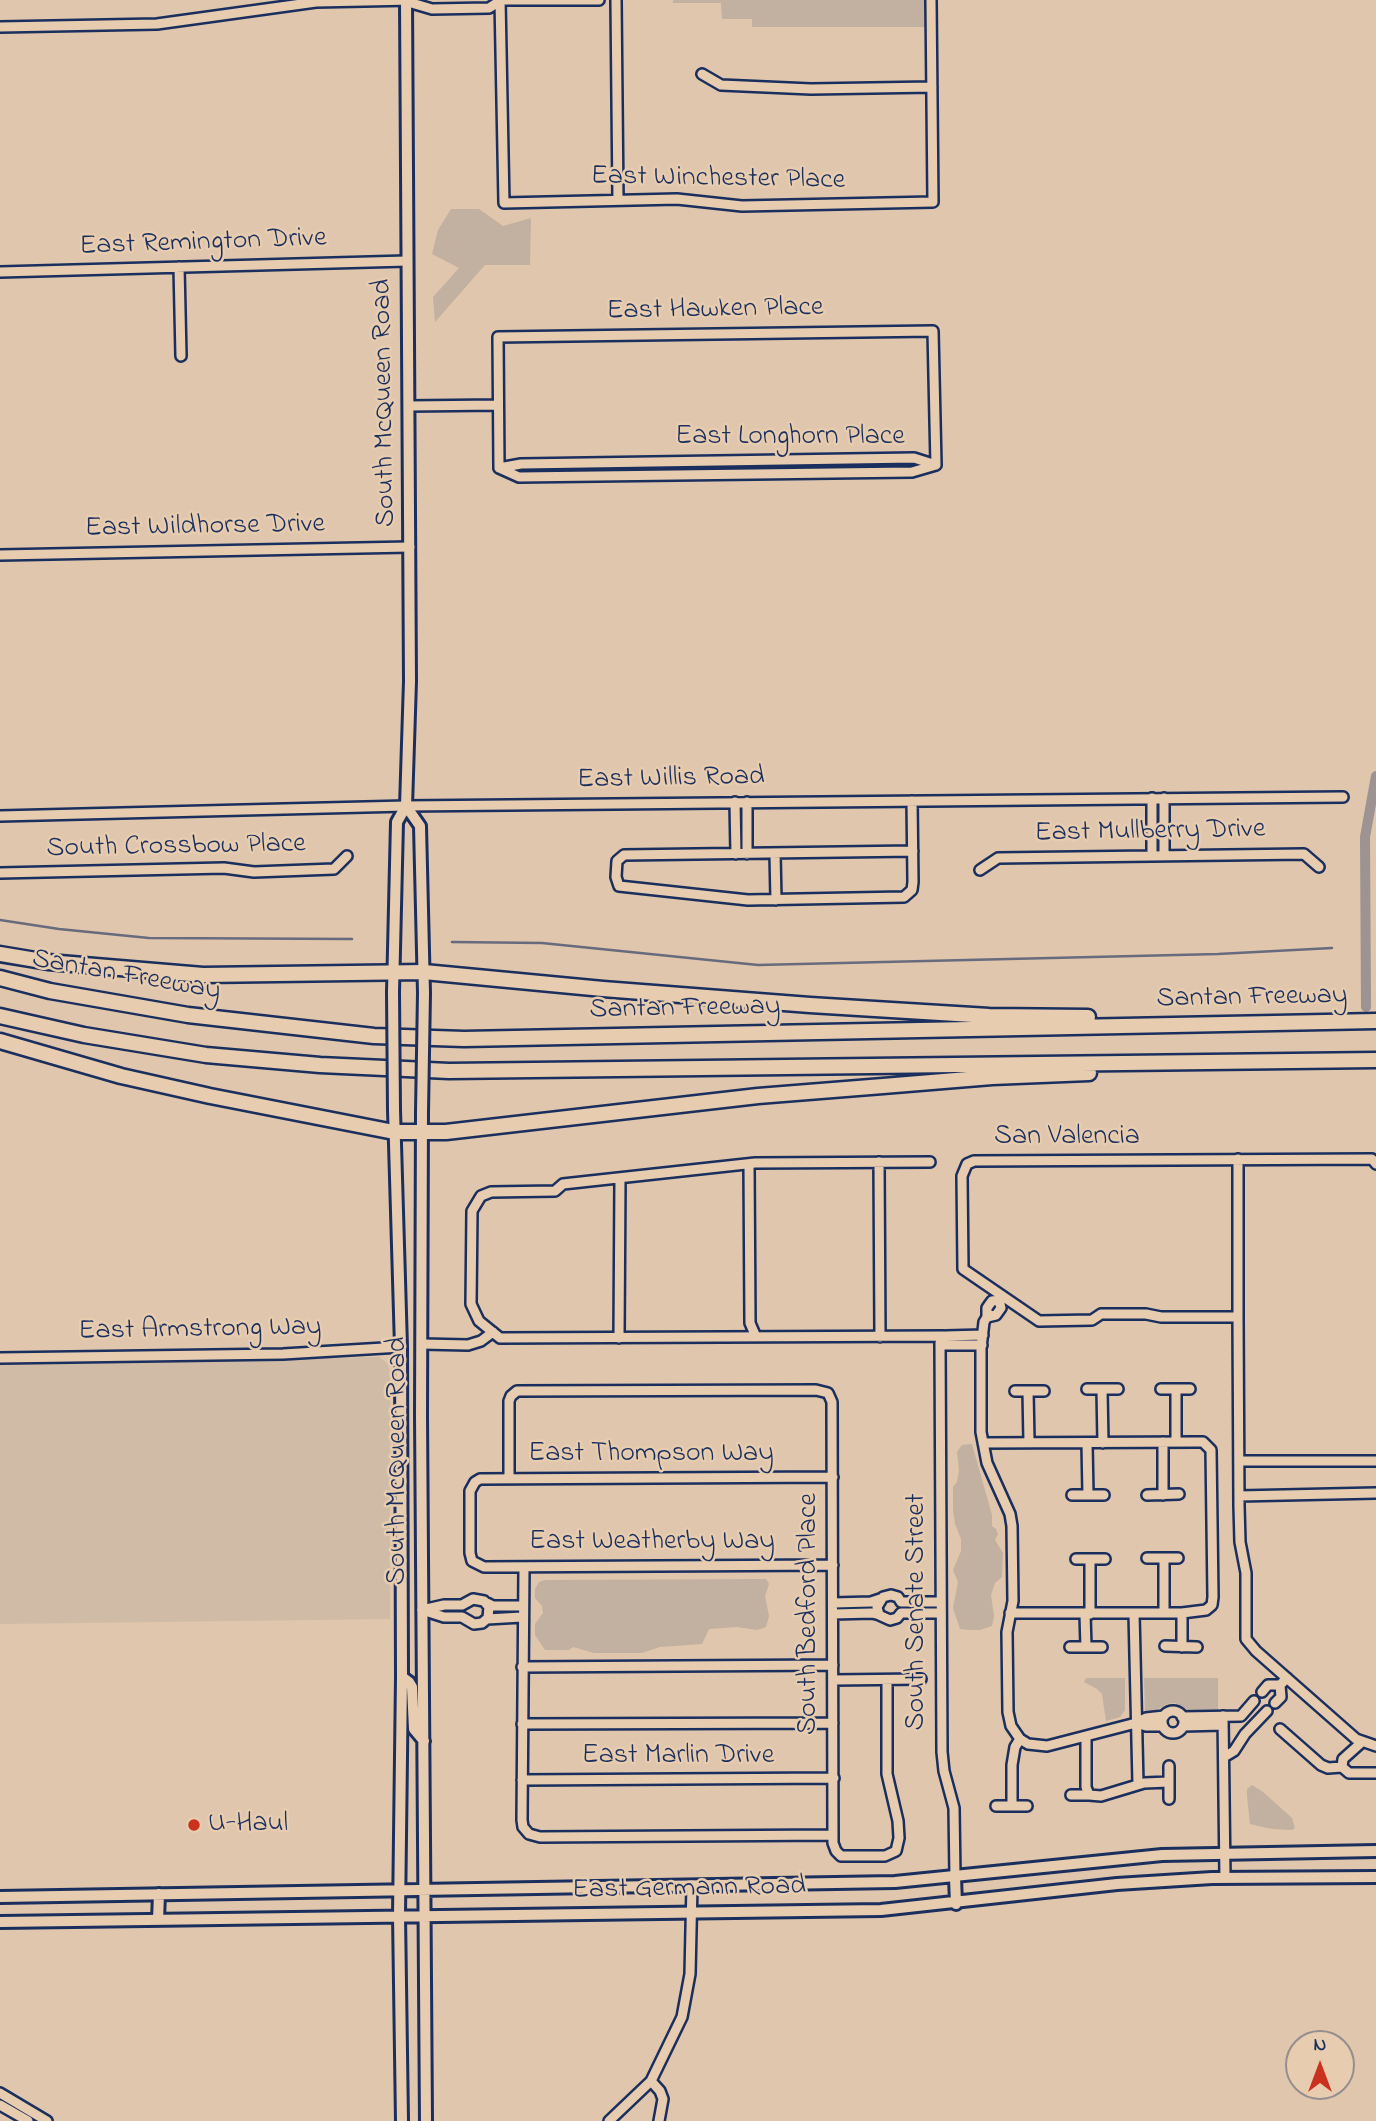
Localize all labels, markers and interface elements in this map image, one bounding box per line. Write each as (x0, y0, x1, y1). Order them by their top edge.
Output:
street label: East Winchester Place (591, 161, 845, 199)
street label: East Remington Drive (79, 223, 327, 265)
street label: South McQueen Road (367, 279, 405, 527)
street label: East Hawken Place (606, 292, 824, 330)
street label: East Longhorn Place (675, 421, 905, 455)
street label: East Wildhorse Drive (85, 509, 325, 547)
street label: East Willis Road (577, 762, 765, 798)
street label: East Mullberry Drive (1034, 814, 1266, 852)
street label: South Crossbow Place (46, 829, 306, 867)
street label: Santan Freeway (29, 944, 223, 1010)
street label: Santan Freeway (1156, 981, 1348, 1017)
street label: Santan Freeway (589, 992, 781, 1028)
street label: San Valencia (994, 1121, 1140, 1155)
street label: East Armstrong Way (78, 1312, 322, 1350)
street label: South McQueen Road (382, 1337, 416, 1585)
street label: East Thompson Way (528, 1438, 774, 1472)
street label: South Bedford Place (793, 1493, 827, 1735)
street label: South Senate Street (901, 1493, 935, 1731)
street label: East Weatherby Way (529, 1526, 775, 1560)
street label: East Marlin Drive (582, 1740, 774, 1774)
place label: U-Haul (208, 1808, 288, 1842)
marker: U-Haul (186, 1817, 202, 1833)
street label: East Germann Road (572, 1871, 806, 1909)
north arrow (1285, 2030, 1355, 2100)
text: N (1314, 2032, 1326, 2059)

